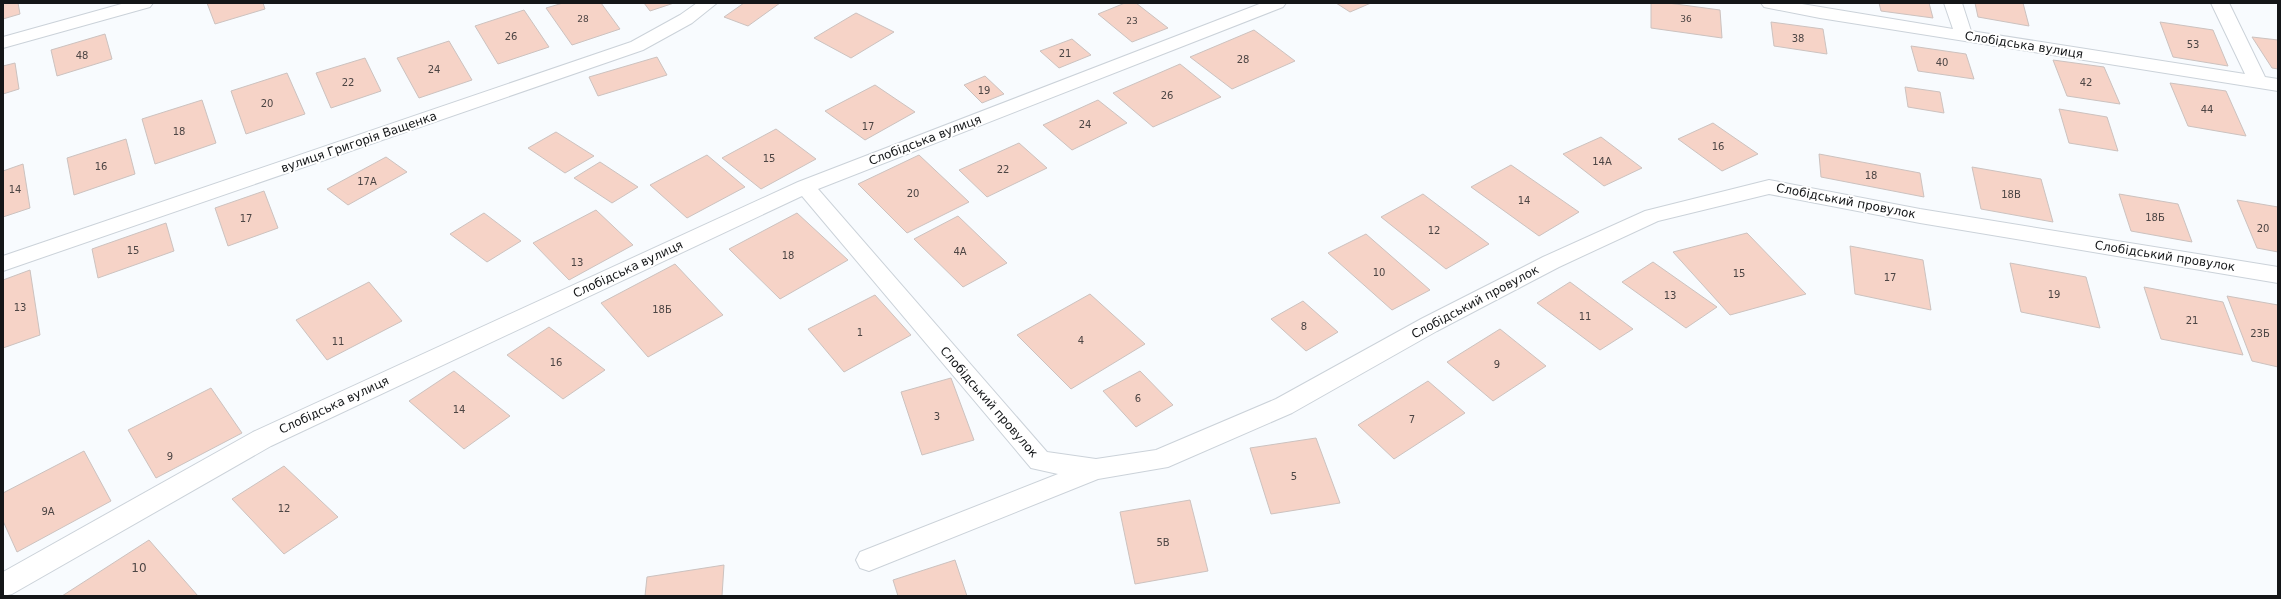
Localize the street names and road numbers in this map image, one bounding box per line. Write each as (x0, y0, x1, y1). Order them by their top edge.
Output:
street label: Слобідська вулиця (1964, 29, 2084, 61)
street label: вулиця Григорія Ващенка (279, 109, 439, 175)
street label: Слобідська вулиця (867, 112, 983, 168)
street label: Слобідський провулок (1775, 181, 1917, 221)
street label: Слобідська вулиця (571, 237, 685, 301)
street label: Слобідський провулок (2094, 238, 2236, 274)
street label: Слобідський провулок (1409, 262, 1541, 342)
street label: Слобідський провулок (937, 344, 1041, 460)
street label: Слобідська вулиця (277, 373, 391, 437)

